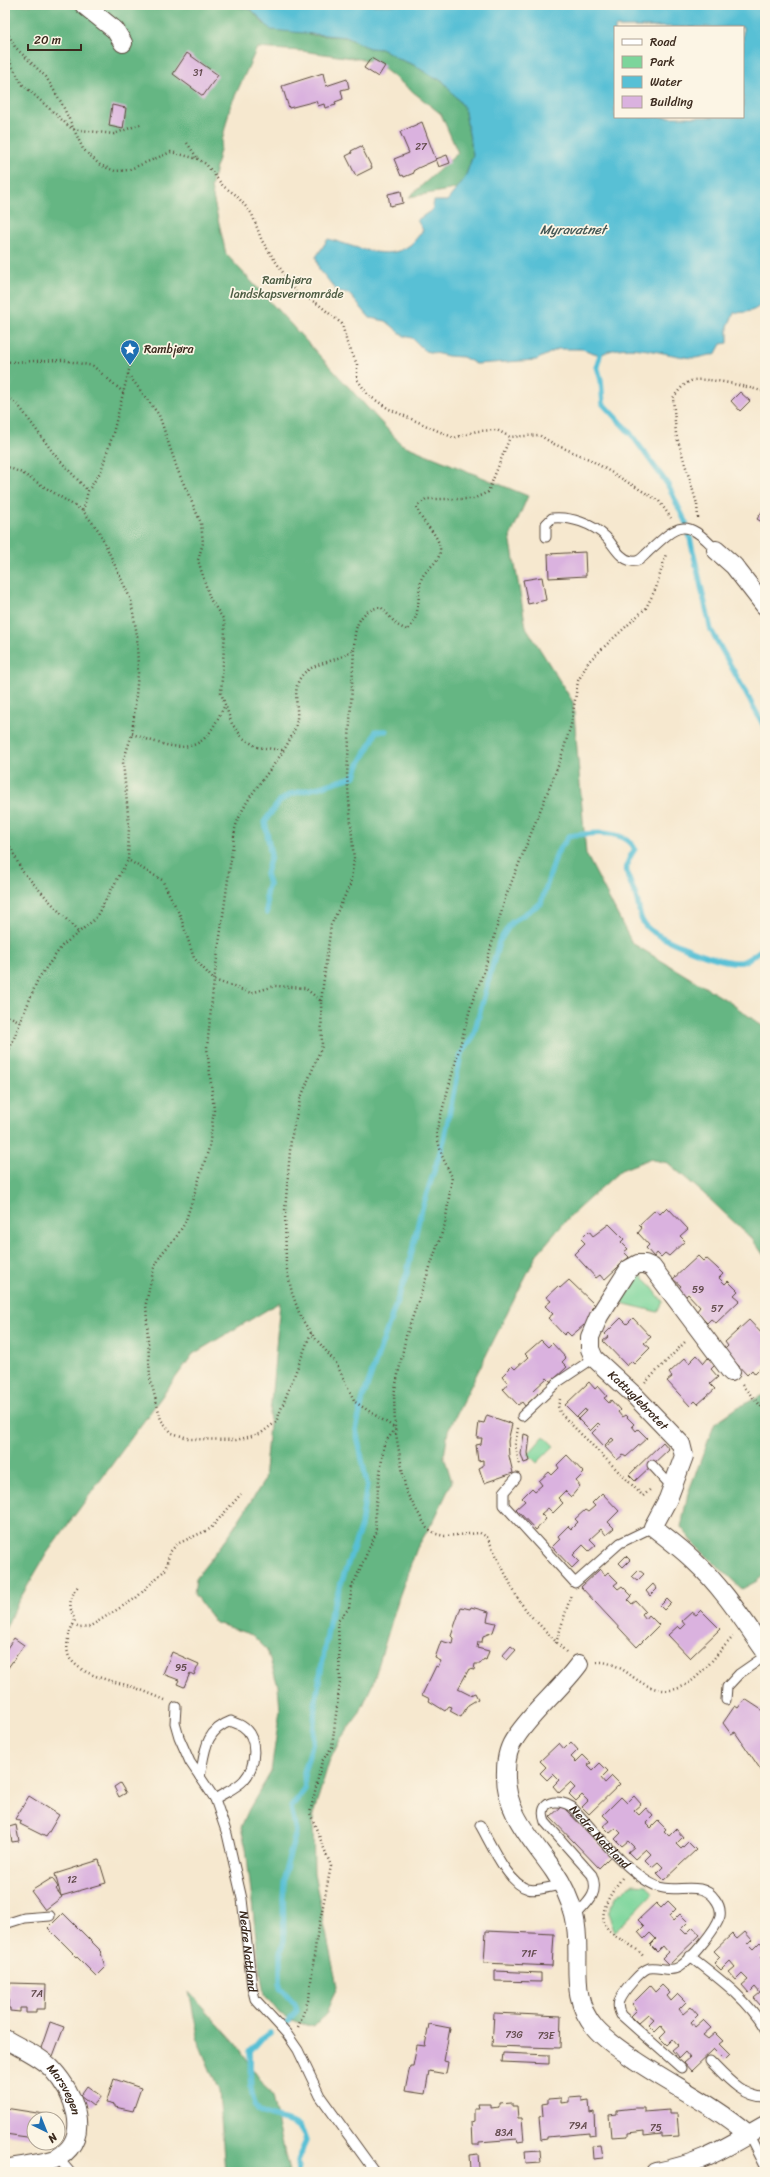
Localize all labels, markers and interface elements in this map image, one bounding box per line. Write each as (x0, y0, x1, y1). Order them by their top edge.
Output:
scale bar (28, 26, 81, 52)
legend (614, 26, 744, 118)
text: 20 m (34, 29, 61, 51)
text: Road (650, 31, 677, 53)
text: Park (650, 51, 675, 73)
house number: 31 (193, 64, 203, 82)
text: Water (650, 71, 683, 93)
text: Building (650, 91, 693, 113)
house number: 27 (415, 138, 428, 156)
water label: Myravatnet (540, 218, 609, 241)
park label: Rambjøra landskapsvernområde (230, 269, 344, 305)
place icon: Rambjøra (119, 338, 141, 366)
place label: Rambjøra (144, 338, 194, 360)
house number: 59 (692, 1281, 704, 1299)
house number: 57 (711, 1300, 724, 1318)
street label: Kattuglebrotet (603, 1365, 675, 1437)
house number: 95 (175, 1659, 187, 1677)
street label: Nedre Nattland (564, 1799, 636, 1875)
house number: 12 (67, 1871, 77, 1889)
street label: Nedre Nattland (232, 1910, 264, 1995)
house number: 71F (521, 1945, 537, 1963)
house number: 7A (31, 1985, 43, 2003)
house number: 73G (505, 2026, 523, 2044)
house number: 73E (538, 2027, 556, 2045)
street label: Marsvegen (41, 2059, 87, 2118)
north arrow (26, 2111, 66, 2151)
house number: 79A (569, 2117, 587, 2135)
house number: 75 (650, 2119, 662, 2137)
house number: 83A (495, 2124, 513, 2142)
text: N (43, 2128, 62, 2148)

